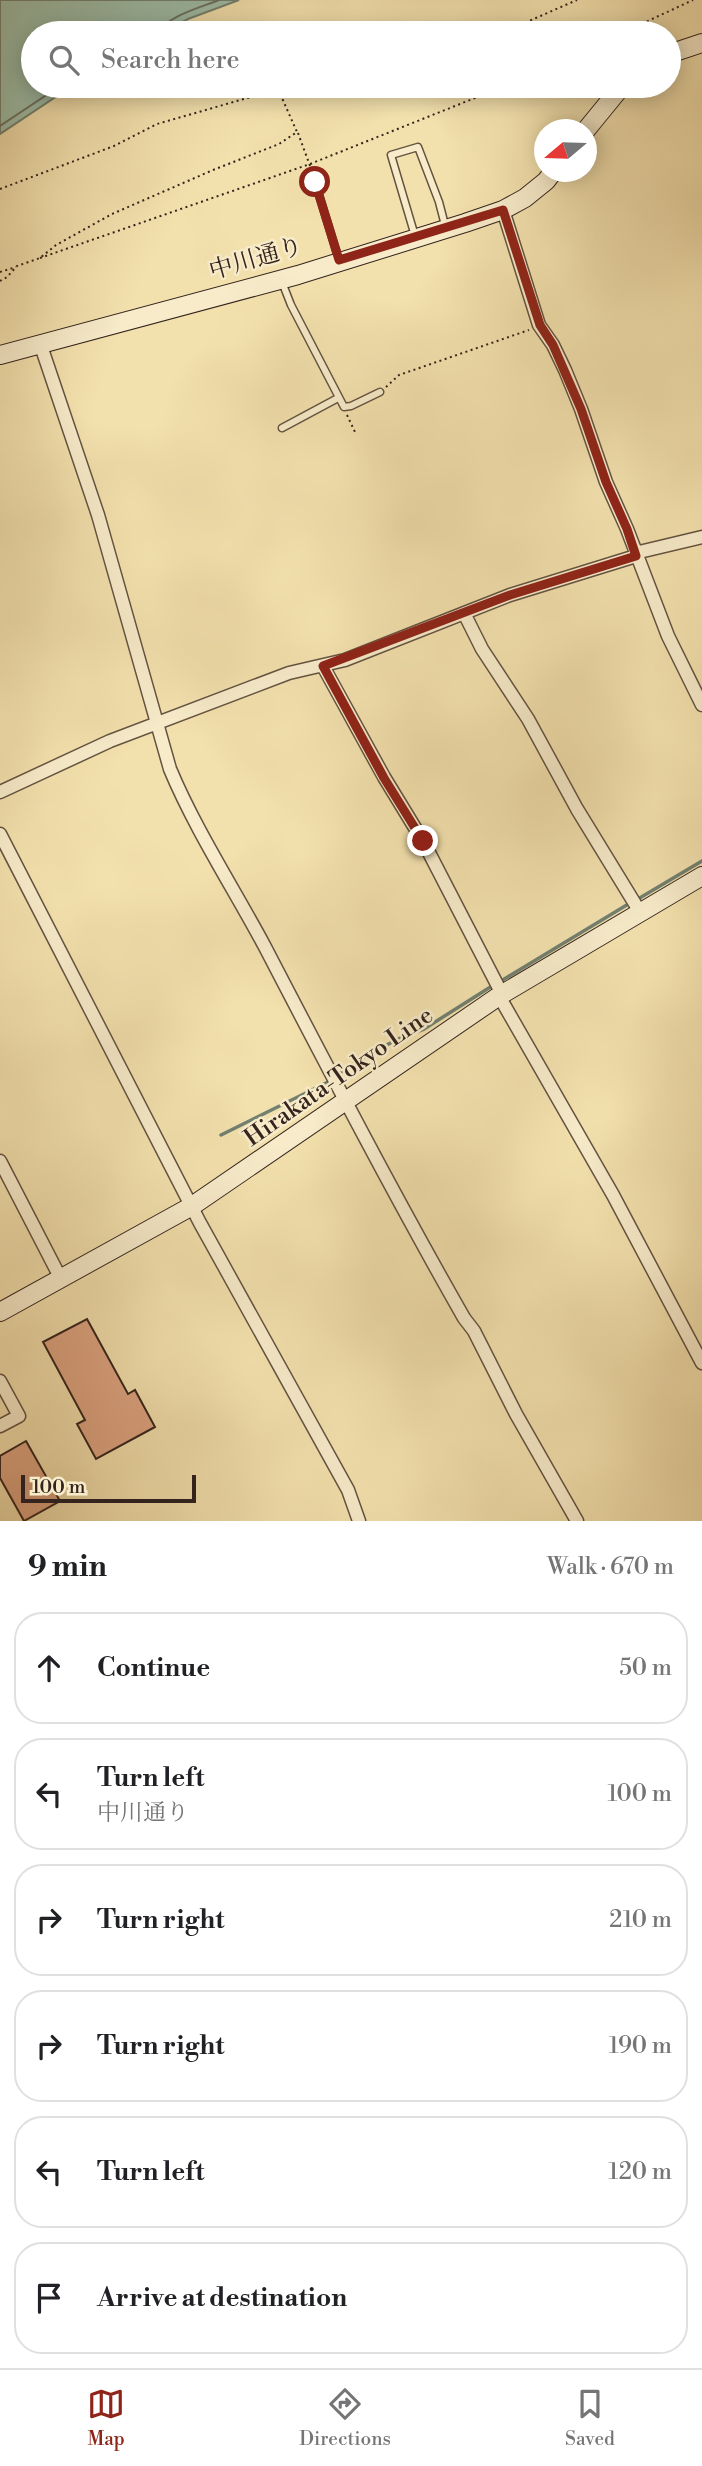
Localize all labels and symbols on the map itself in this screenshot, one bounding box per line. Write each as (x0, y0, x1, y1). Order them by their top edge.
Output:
north arrow (534, 119, 597, 182)
route start (299, 166, 330, 197)
street label: 中川通り (206, 231, 306, 287)
route end (407, 825, 438, 856)
street label: Hirakata-Tokyo Line (239, 1001, 439, 1153)
scale bar (21, 1472, 196, 1504)

